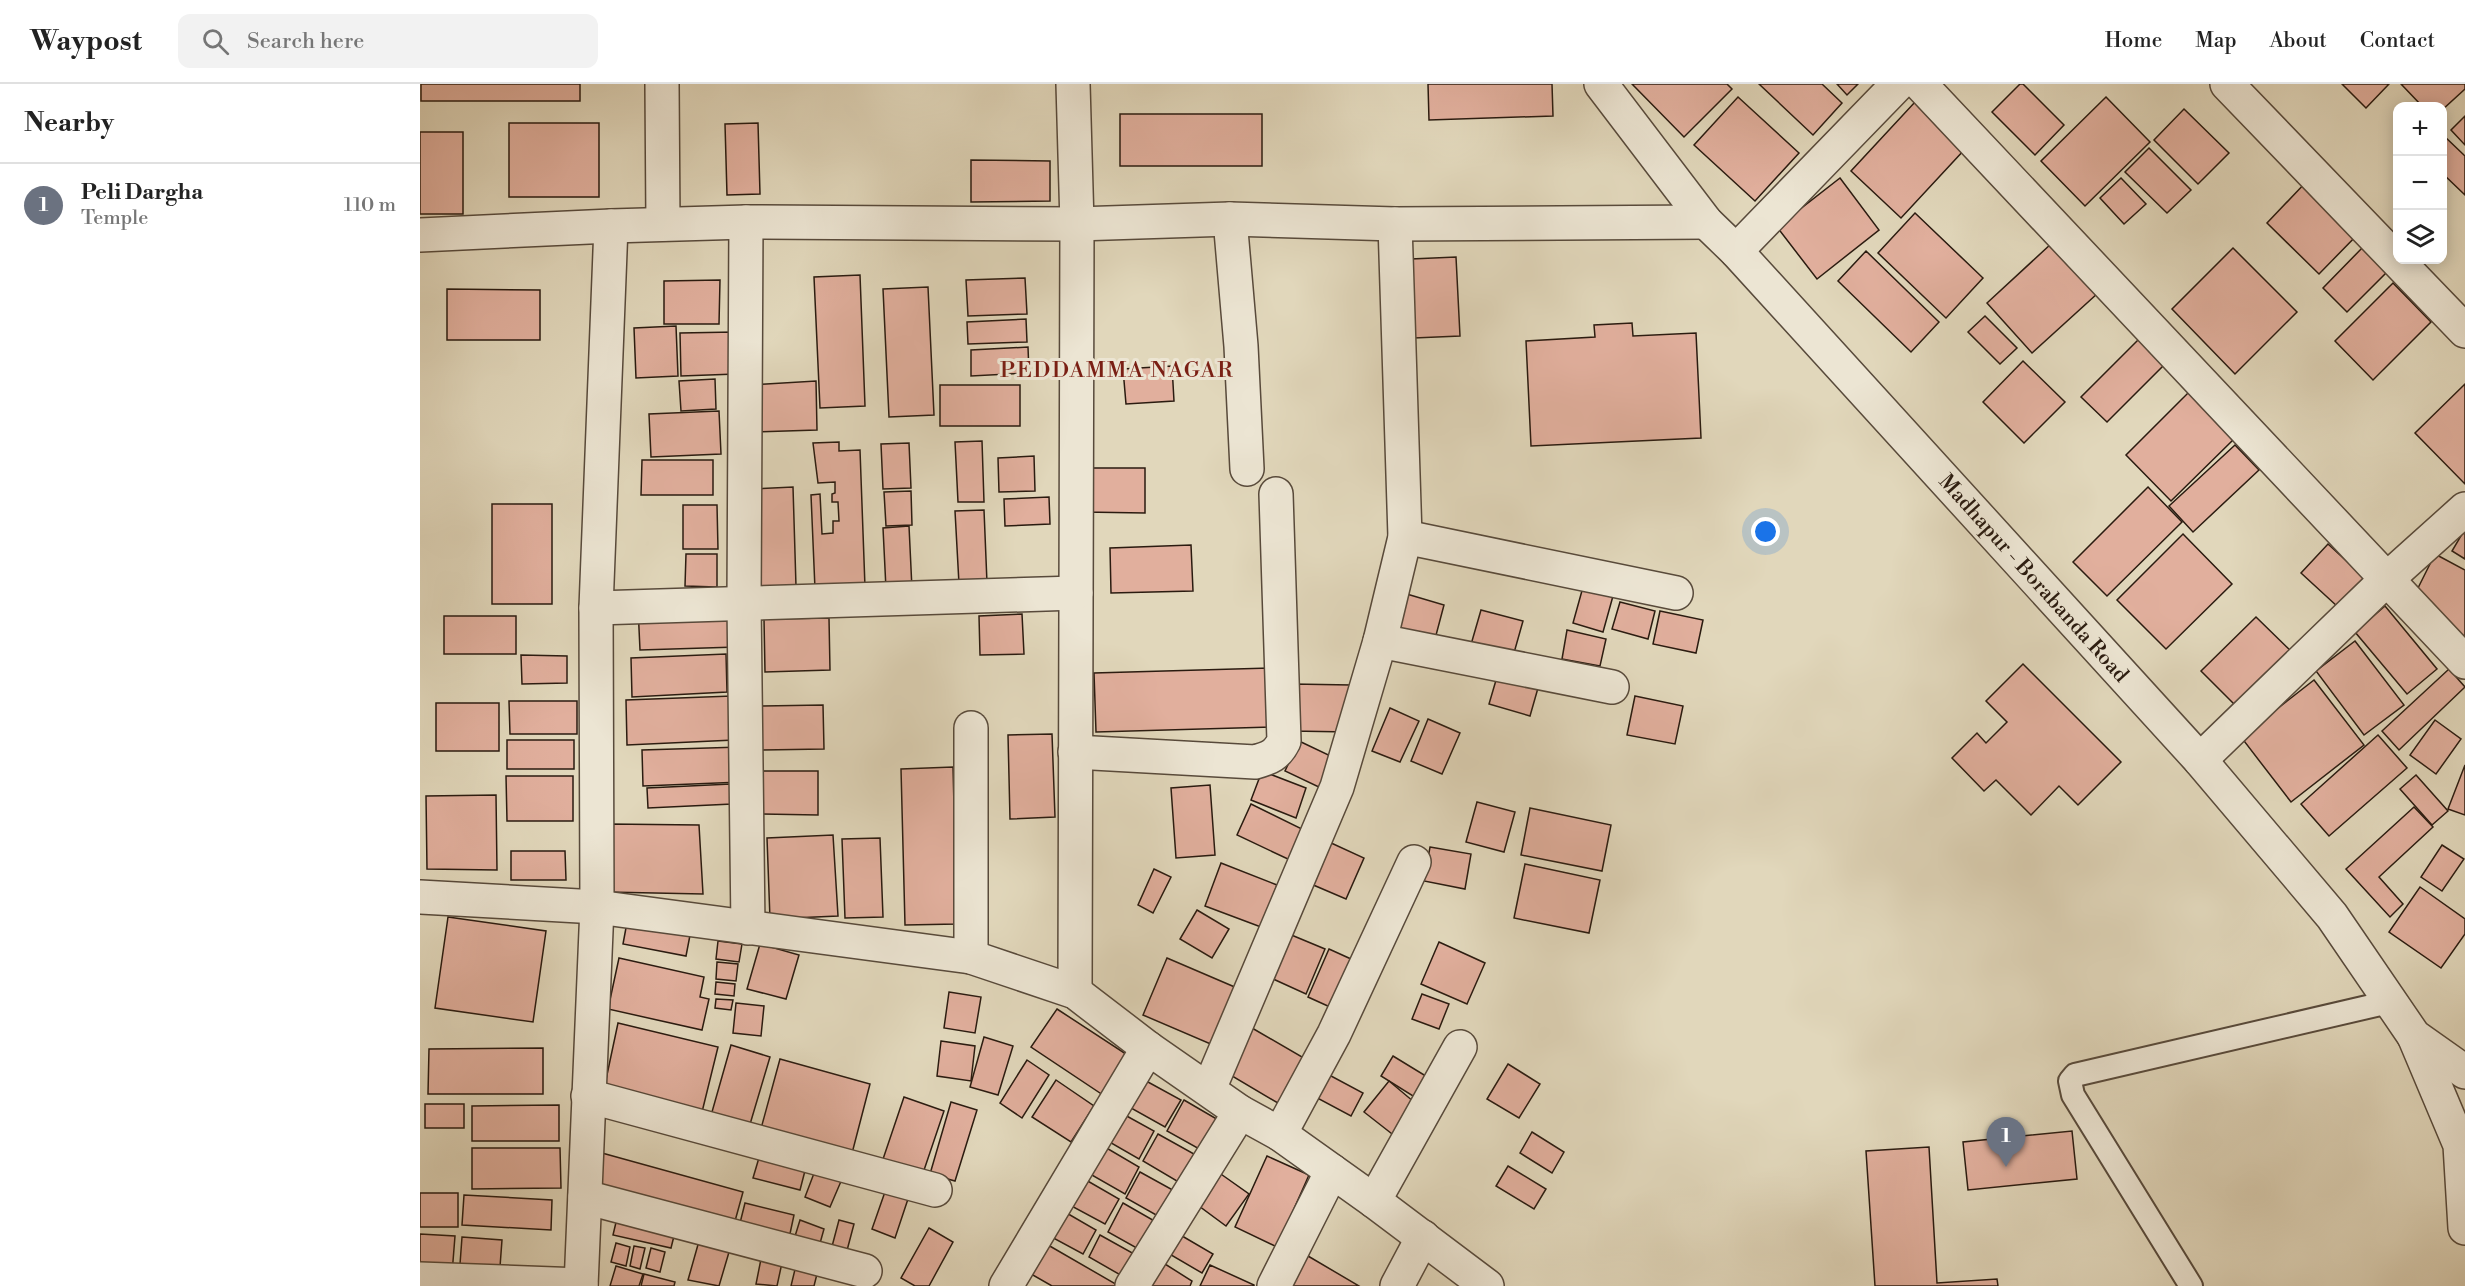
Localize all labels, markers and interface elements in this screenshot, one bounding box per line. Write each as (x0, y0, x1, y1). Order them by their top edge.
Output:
search box (178, 14, 598, 68)
text: Waypost (30, 24, 142, 59)
icon: search (199, 25, 232, 58)
text: Search here (247, 28, 364, 55)
text: Home (2105, 28, 2162, 54)
text: Map (2195, 28, 2237, 54)
text: About (2270, 28, 2327, 54)
text: Contact (2360, 28, 2435, 54)
map controls (2393, 102, 2447, 264)
button: + (2393, 102, 2447, 156)
text: Nearby (24, 107, 114, 139)
button: − (2393, 156, 2447, 210)
text: Peli Dargha (81, 179, 203, 206)
text: 1 (39, 193, 48, 218)
text: 110 m (344, 193, 396, 218)
text: Temple (81, 206, 148, 231)
button: layers (2393, 210, 2447, 264)
district label: PEDDAMMA NAGAR (1000, 357, 1234, 384)
street label: Madhapur - Borabanda Road (1933, 469, 2134, 688)
your location (1751, 517, 1780, 546)
pin: 1 (1986, 1118, 2026, 1167)

